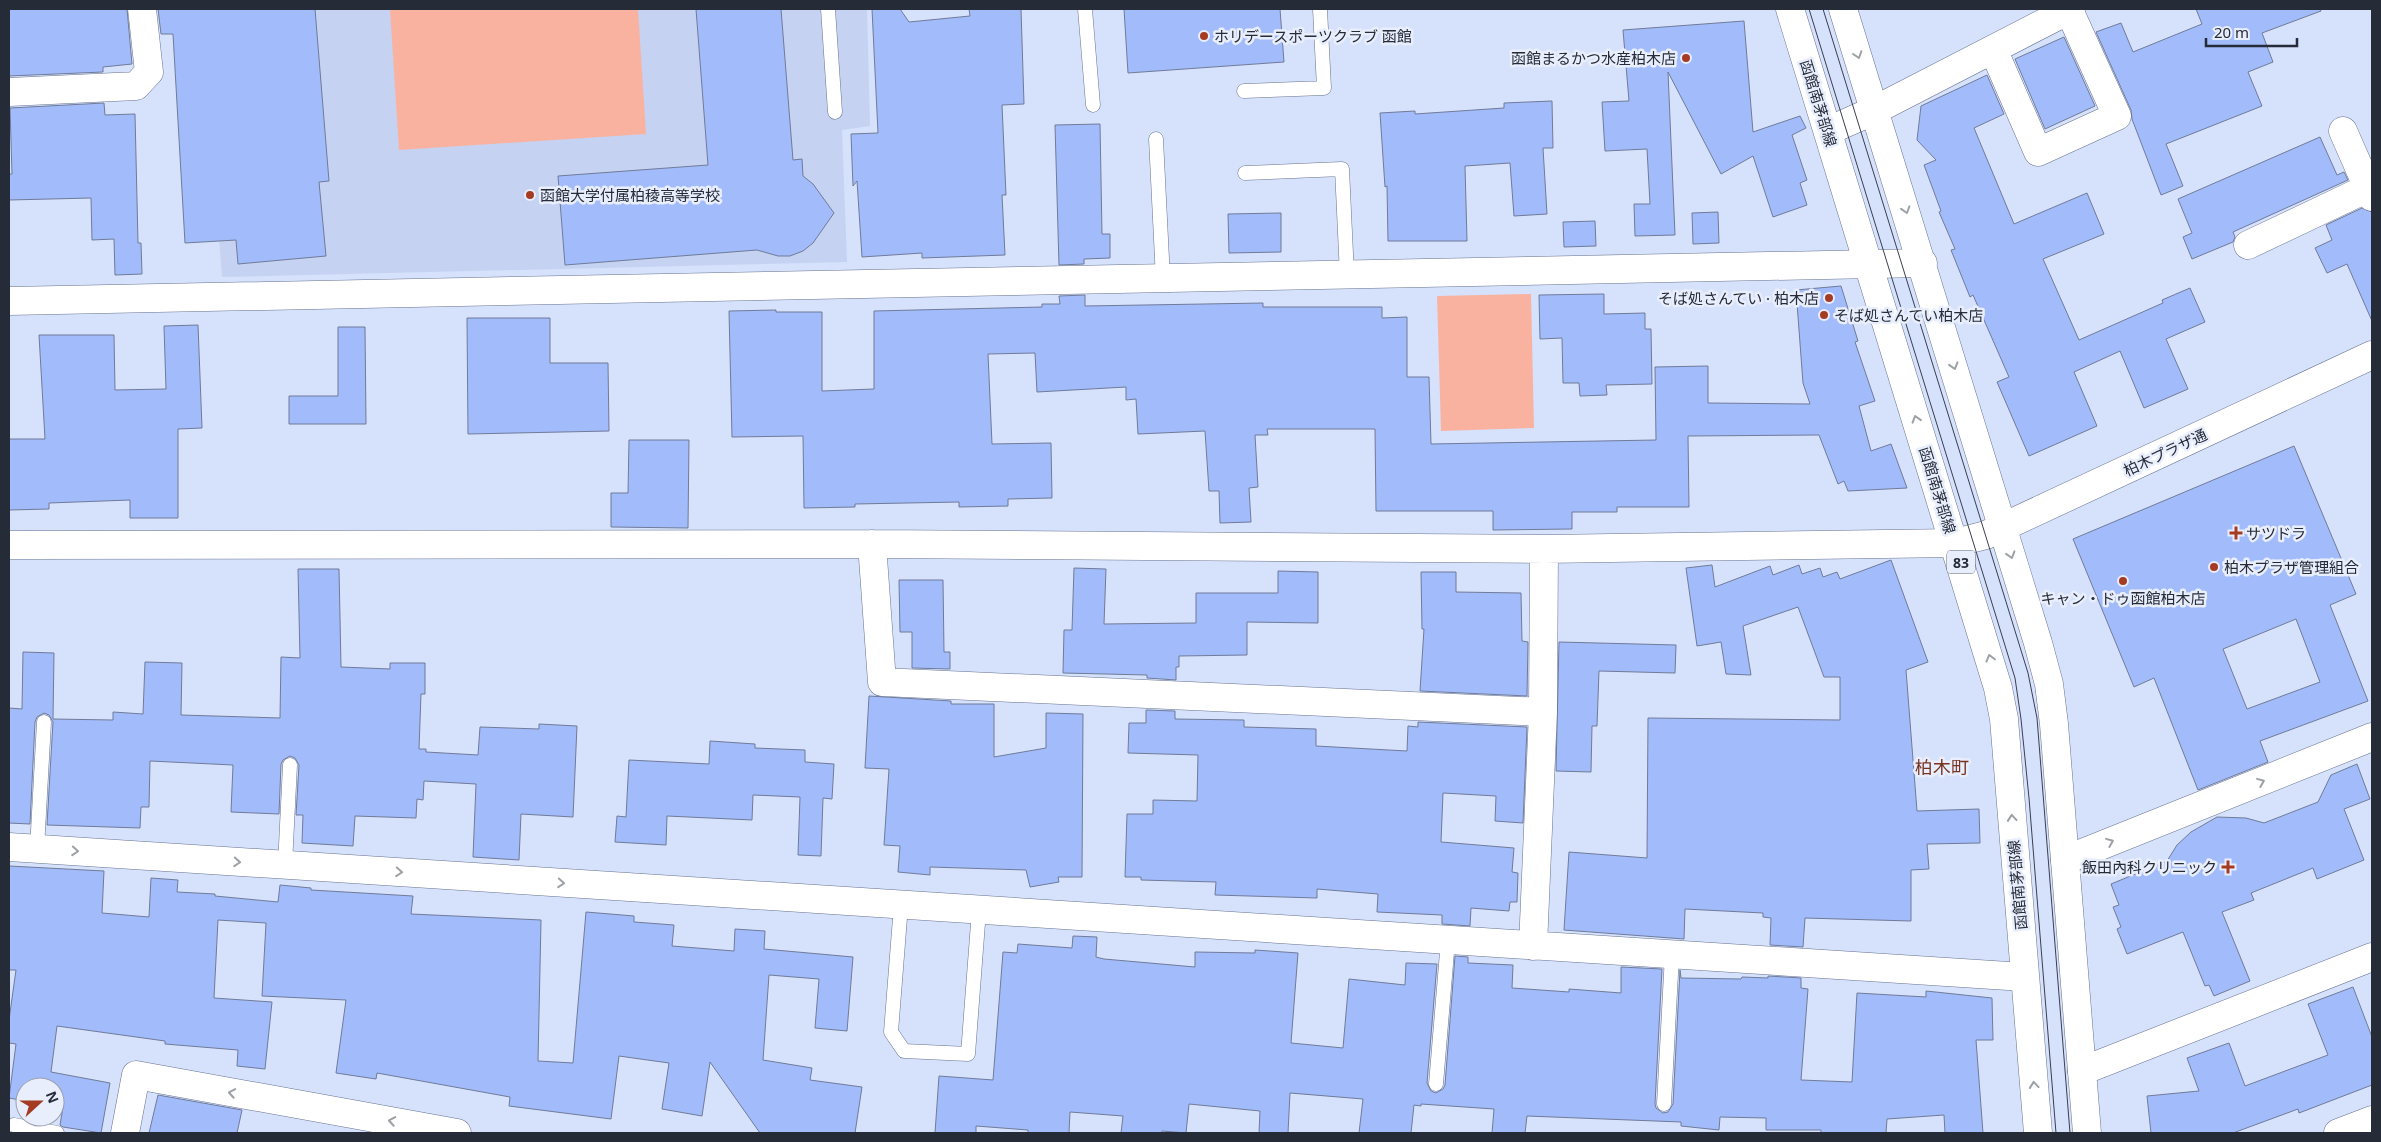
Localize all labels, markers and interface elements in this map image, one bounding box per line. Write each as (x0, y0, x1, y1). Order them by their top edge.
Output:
scale bar (2206, 15, 2297, 47)
text: 20 m (2214, 22, 2249, 42)
place label: ホリデースポーツクラブ 函館 (1214, 26, 1412, 46)
marker: ホリデースポーツクラブ 函館 (1198, 30, 1210, 42)
place label: 函館まるかつ水産柏木店 (1511, 48, 1676, 68)
one-way arrow (1852, 51, 1862, 59)
marker: 函館まるかつ水産柏木店 (1680, 52, 1692, 64)
street label: 函館南茅部線 (1796, 57, 1842, 149)
place label: 函館大学付属柏稜高等学校 (540, 185, 720, 205)
marker: 函館大学付属柏稜高等学校 (524, 189, 536, 201)
one-way arrow (1901, 206, 1911, 214)
place label: そば処さんてい · 柏木店 (1658, 288, 1819, 308)
marker: そば処さんてい · 柏木店 (1823, 292, 1835, 304)
place label: そば処さんてい柏木店 (1834, 305, 1983, 325)
marker: そば処さんてい柏木店 (1818, 309, 1830, 321)
one-way arrow (1948, 361, 1958, 369)
one-way arrow (1912, 415, 1922, 423)
street label: 柏木プラザ通 (2120, 424, 2210, 480)
street label: 函館南茅部線 (1915, 444, 1961, 536)
place label: サツドラ (2246, 523, 2306, 543)
marker: サツドラ (2230, 527, 2242, 539)
road number: 83 (1947, 550, 1975, 574)
one-way arrow (2006, 550, 2016, 558)
place label: 柏木プラザ管理組合 (2224, 557, 2359, 577)
marker: 柏木プラザ管理組合 (2208, 561, 2220, 573)
marker: キャン・ドゥ函館柏木店 (2117, 575, 2129, 587)
place label: キャン・ドゥ函館柏木店 (2040, 588, 2206, 608)
one-way arrow (1985, 654, 1995, 662)
district label: 柏木町 (1915, 755, 1969, 779)
one-way arrow (2256, 777, 2265, 788)
one-way arrow (2007, 814, 2018, 822)
one-way arrow (2105, 837, 2114, 848)
street label: 函館南茅部線 (2003, 839, 2031, 931)
one-way arrow (71, 846, 79, 857)
one-way arrow (233, 856, 241, 867)
place label: 飯田內科クリニック (2082, 857, 2217, 877)
marker: 飯田內科クリニック (2221, 860, 2235, 874)
one-way arrow (395, 867, 403, 878)
one-way arrow (558, 877, 566, 888)
north arrow (15, 1077, 65, 1127)
one-way arrow (2029, 1080, 2040, 1088)
text: N (42, 1088, 64, 1106)
one-way arrow (228, 1088, 236, 1098)
one-way arrow (388, 1117, 396, 1127)

